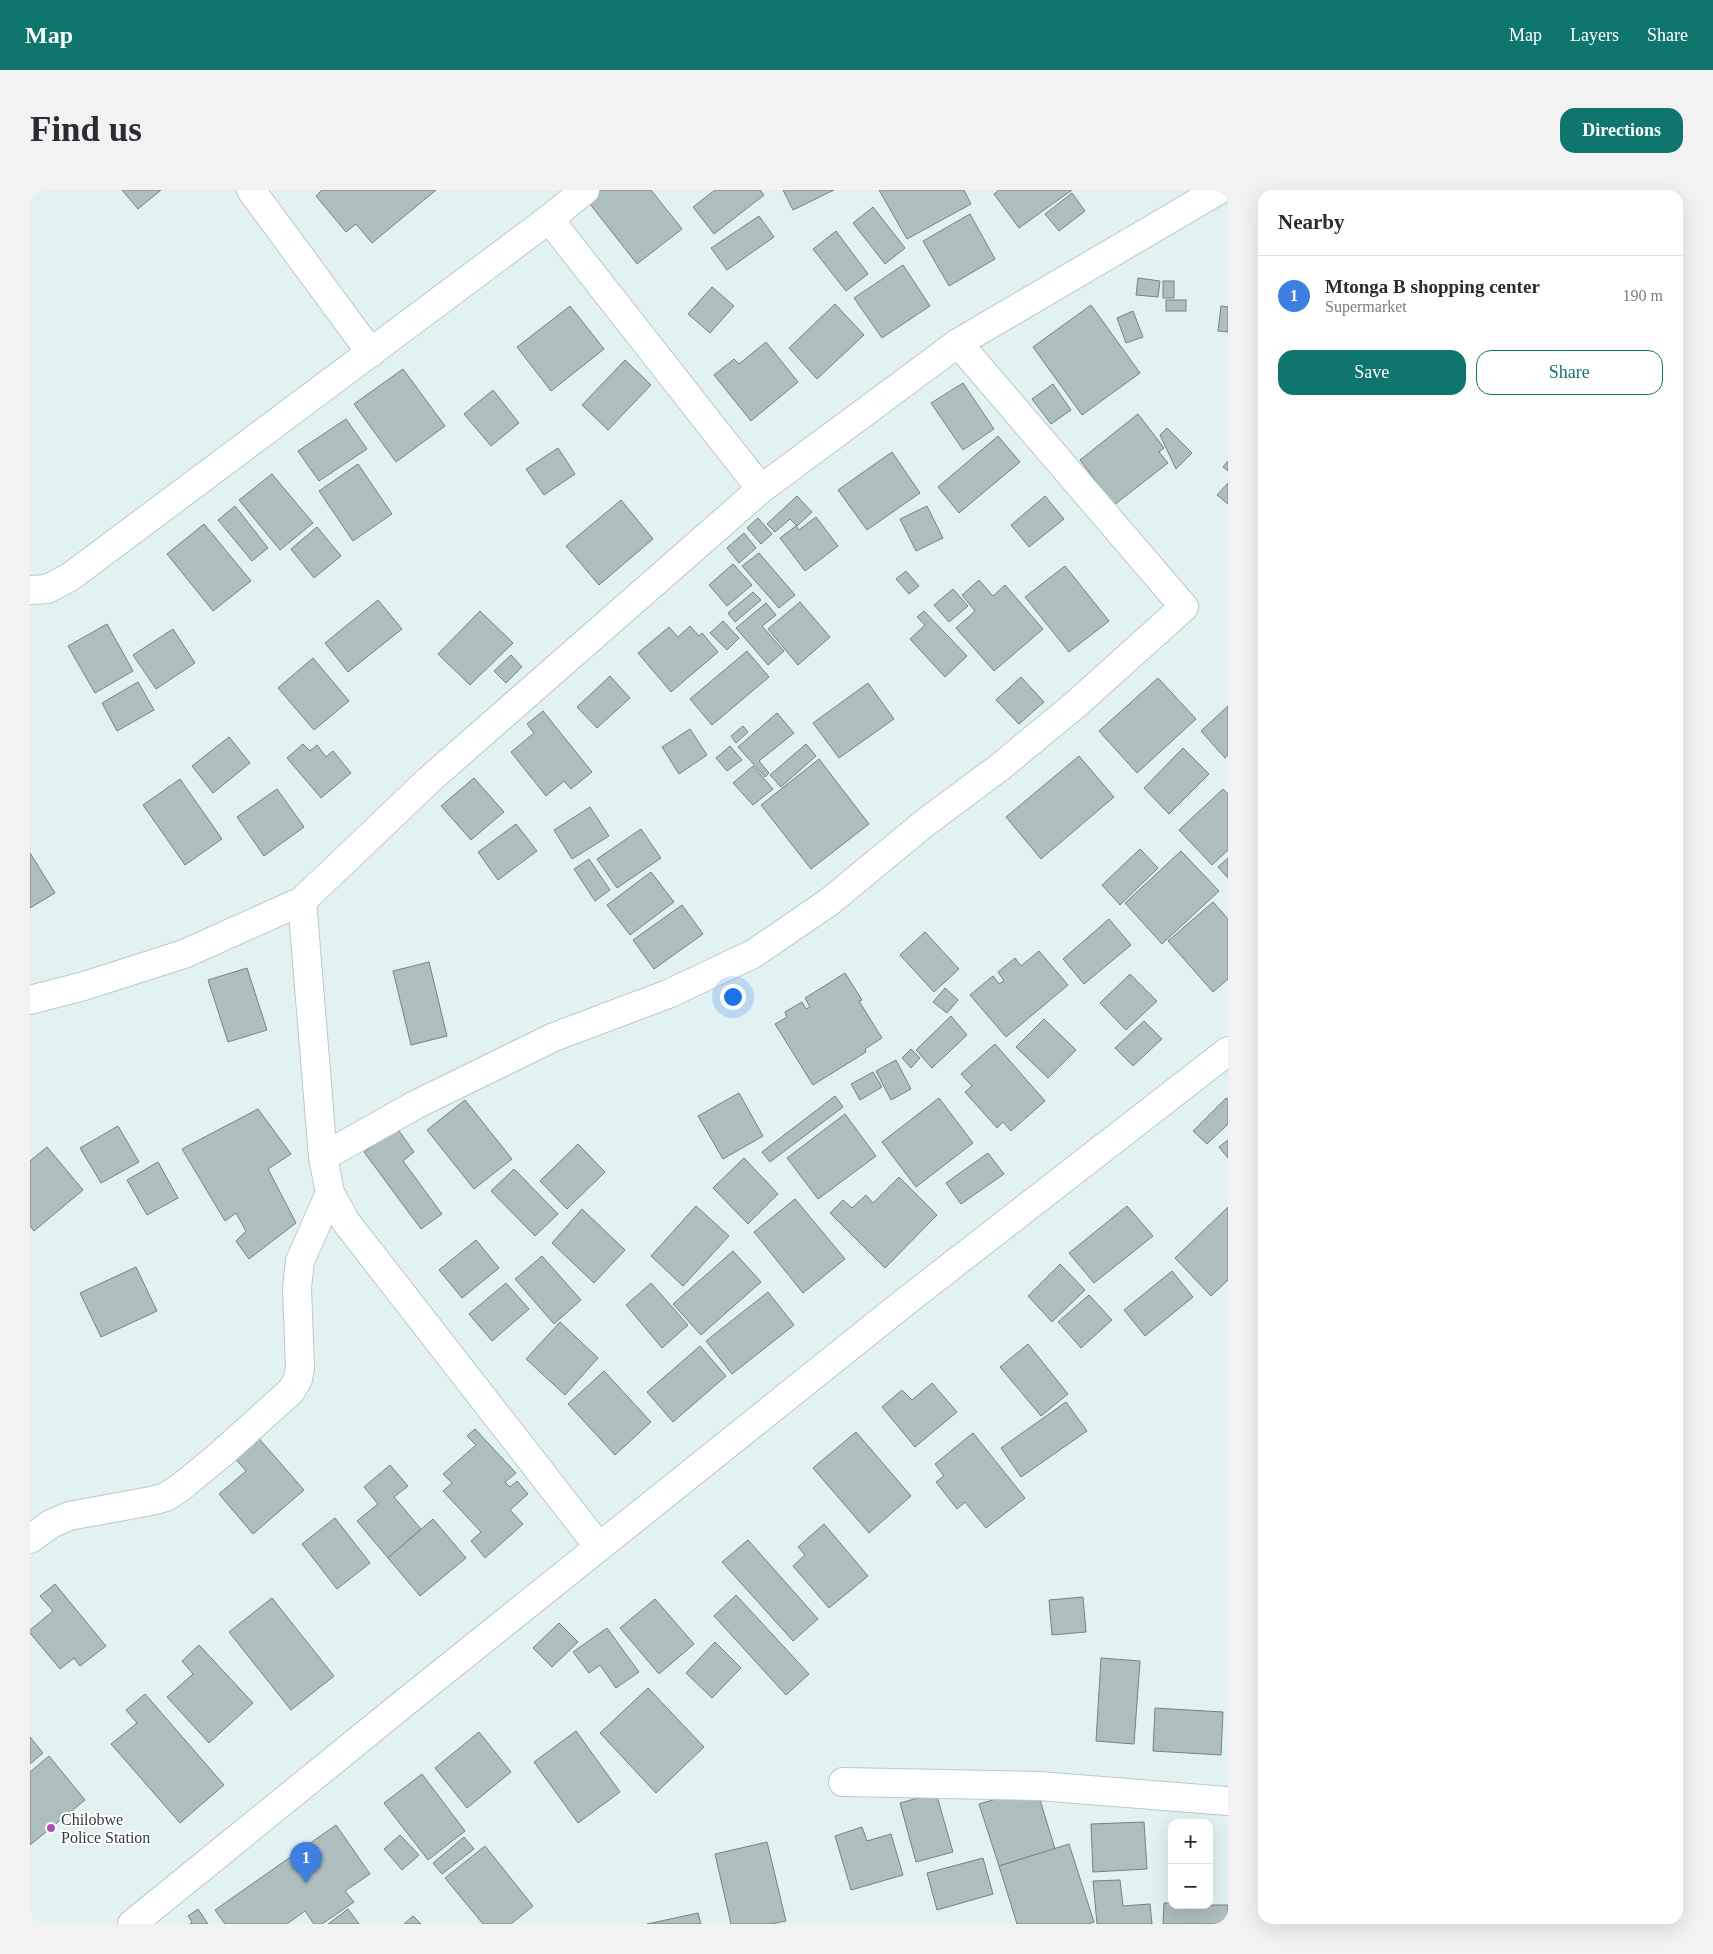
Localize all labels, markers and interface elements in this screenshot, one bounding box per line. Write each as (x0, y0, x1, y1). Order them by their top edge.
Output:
text: Map (25, 22, 73, 48)
text: Map (1509, 25, 1542, 45)
text: Layers (1570, 25, 1619, 45)
text: Share (1647, 25, 1688, 45)
button: Directions (1560, 108, 1683, 153)
text: Find us (30, 110, 142, 149)
text: Nearby (1278, 210, 1345, 234)
text: Mtonga B shopping center (1325, 276, 1540, 297)
text: 1 (1290, 287, 1298, 304)
text: 190 m (1623, 287, 1663, 304)
text: Supermarket (1325, 298, 1407, 315)
button: Save (1278, 350, 1466, 395)
button: Share (1476, 350, 1663, 395)
your location (720, 984, 746, 1010)
place label: Chilobwe Police Station (61, 1811, 150, 1846)
map controls (1168, 1819, 1213, 1909)
button: + (1168, 1819, 1213, 1864)
marker: Chilobwe Police Station (45, 1822, 57, 1834)
pin: 1 (290, 1842, 322, 1883)
button: − (1168, 1864, 1213, 1909)

